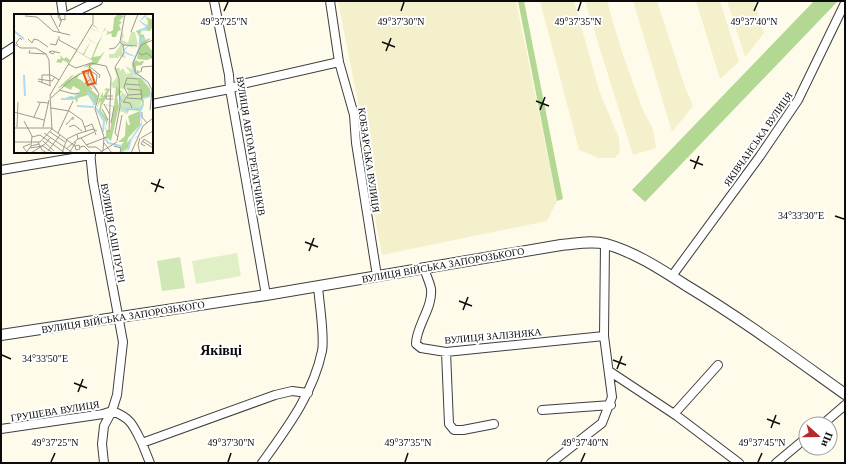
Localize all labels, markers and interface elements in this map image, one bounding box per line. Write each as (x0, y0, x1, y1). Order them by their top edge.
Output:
inset map (14, 14, 153, 153)
text: 49°37'25"N (200, 16, 248, 27)
text: 49°37'30"N (377, 16, 425, 27)
text: 49°37'35"N (554, 16, 602, 27)
text: 49°37'40"N (730, 16, 778, 27)
street label: ВУЛИЦЯ АВТОАГРЕГАТЧИКІВ (235, 76, 268, 217)
street label: ЯКІВЧАНСЬКА ВУЛИЦЯ (721, 90, 795, 188)
street label: КОБЗАРСЬКА ВУЛИЦЯ (356, 107, 382, 213)
street label: ВУЛИЦЯ САШІ ПУТРІ (99, 182, 127, 284)
text: 34°33'30"E (778, 210, 824, 221)
street label: ВУЛИЦЯ ВІЙСЬКА ЗАПОРОЗЬКОГО (361, 245, 525, 285)
street label: ВУЛИЦЯ ВІЙСЬКА ЗАПОРОЗЬКОГО (41, 299, 205, 335)
street label: ВУЛИЦЯ ЗАЛІЗНЯКА (444, 326, 543, 346)
district label: Яківці (200, 343, 242, 358)
text: 34°33'50"E (22, 353, 68, 364)
street label: ГРУШЕВА ВУЛИЦЯ (10, 398, 101, 423)
north arrow (798, 416, 838, 456)
text: Пн (819, 430, 836, 449)
text: 49°37'25"N (31, 437, 79, 448)
text: 49°37'30"N (207, 437, 255, 448)
text: 49°37'35"N (384, 437, 432, 448)
text: 49°37'40"N (561, 437, 609, 448)
text: 49°37'45"N (738, 437, 786, 448)

